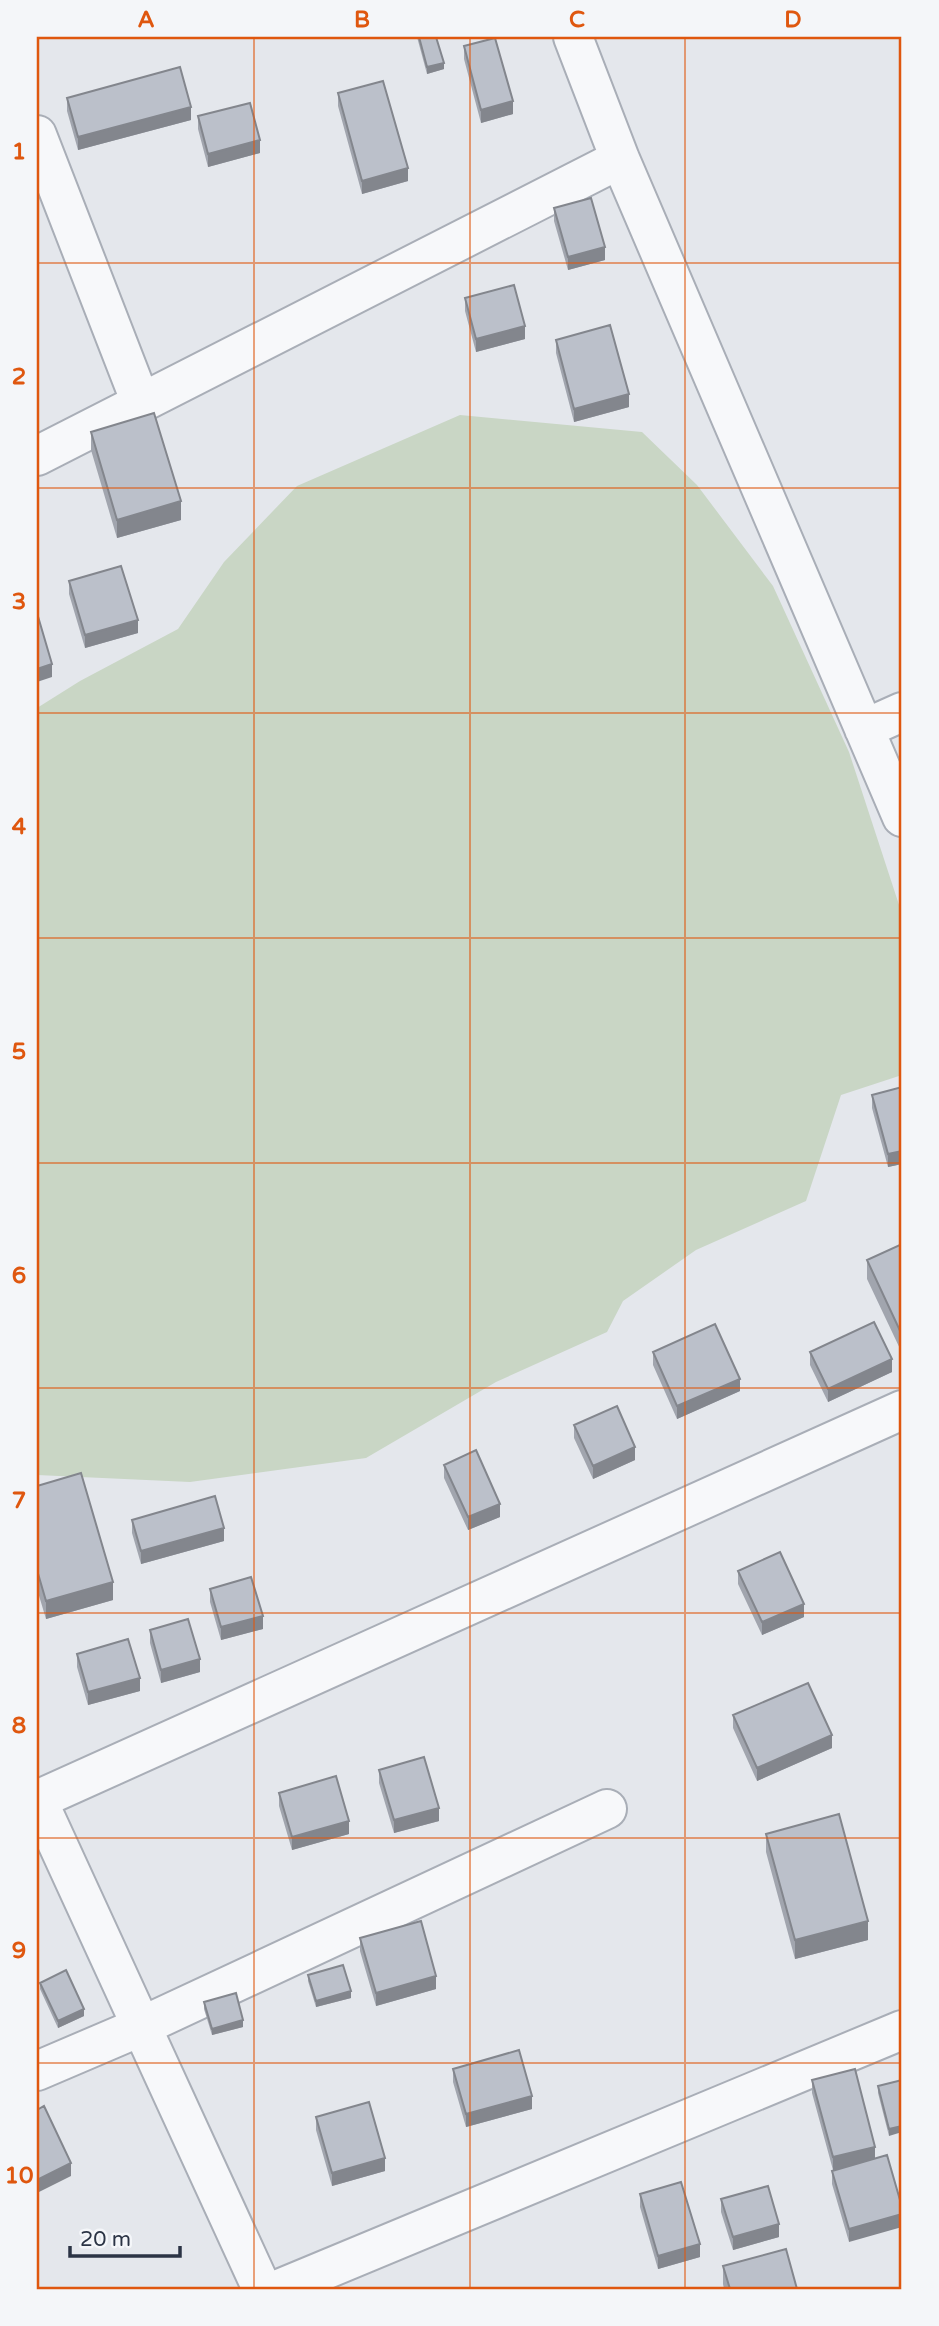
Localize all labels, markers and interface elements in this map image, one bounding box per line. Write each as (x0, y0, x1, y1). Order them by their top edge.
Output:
text: A (137, 6, 155, 34)
text: B (354, 6, 370, 34)
text: C (569, 6, 585, 34)
text: D (784, 6, 802, 34)
text: 1 (12, 138, 26, 166)
text: 2 (12, 363, 26, 391)
text: 3 (12, 588, 26, 616)
text: 4 (12, 813, 27, 841)
text: 5 (12, 1038, 26, 1066)
text: 6 (12, 1262, 26, 1290)
text: 7 (12, 1487, 26, 1515)
text: 8 (12, 1712, 26, 1740)
text: 9 (12, 1937, 26, 1965)
text: 10 (5, 2162, 33, 2190)
scale bar (70, 2214, 180, 2258)
text: 20 m (80, 2227, 131, 2252)

